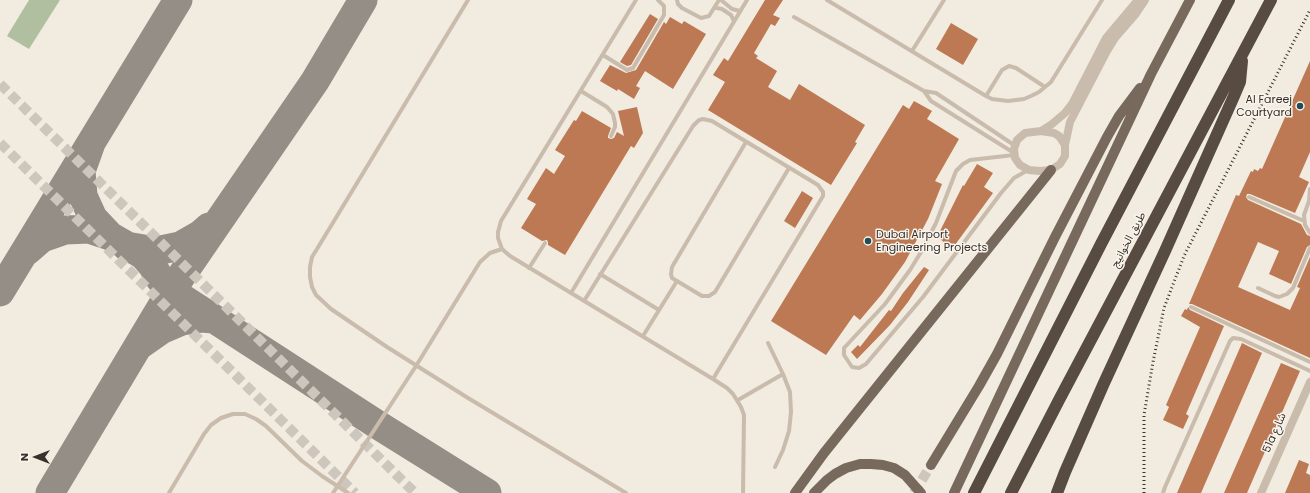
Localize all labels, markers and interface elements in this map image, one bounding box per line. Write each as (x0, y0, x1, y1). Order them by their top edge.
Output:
place label: Al Fareej Courtyard (1236, 93, 1292, 119)
marker: Al Fareej Courtyard (1295, 101, 1305, 111)
street label: طريق الخوانيج (1109, 210, 1149, 270)
place label: Dubai Airport Engineering Projects (876, 228, 987, 254)
marker: Dubai Airport Engineering Projects (863, 236, 873, 246)
street label: 51a شارع (1260, 411, 1290, 455)
north arrow (16, 437, 56, 477)
text: N (16, 453, 32, 461)

